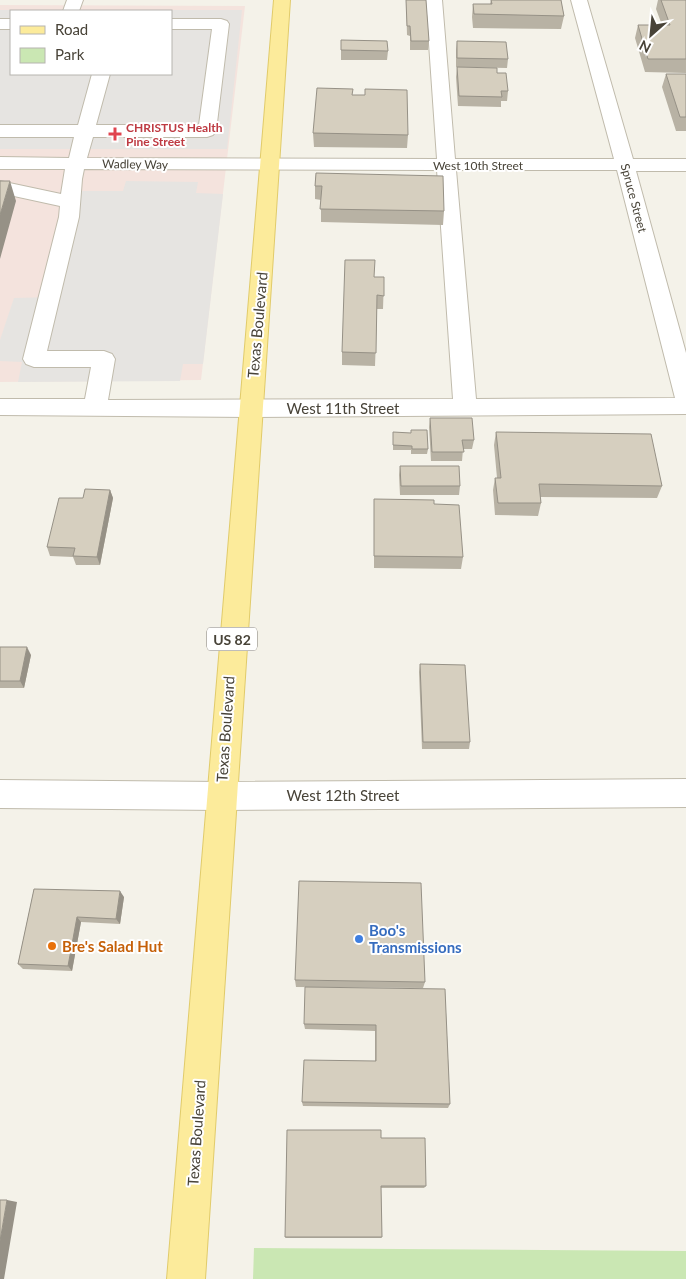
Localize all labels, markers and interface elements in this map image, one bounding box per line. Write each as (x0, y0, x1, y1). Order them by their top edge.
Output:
legend (10, 10, 172, 75)
north arrow (626, 10, 676, 60)
text: Road (55, 20, 88, 38)
text: N (636, 37, 654, 57)
text: Park (55, 45, 85, 63)
place label: CHRISTUS Health Pine Street (126, 120, 223, 149)
marker: CHRISTUS Health Pine Street (108, 127, 122, 141)
street label: Wadley Way (102, 156, 169, 172)
street label: West 10th Street (433, 158, 524, 173)
street label: Spruce Street (618, 162, 651, 235)
street label: Texas Boulevard (243, 271, 271, 379)
street label: West 11th Street (287, 399, 400, 417)
road number: US 82 (207, 628, 257, 650)
street label: Texas Boulevard (212, 675, 238, 783)
street label: West 12th Street (287, 786, 400, 804)
place label: Boo's Transmissions (369, 921, 462, 956)
marker: Boo's Transmissions (353, 933, 365, 945)
place label: Bre's Salad Hut (62, 937, 163, 955)
marker: Bre's Salad Hut (46, 940, 58, 952)
street label: Texas Boulevard (183, 1079, 209, 1187)

